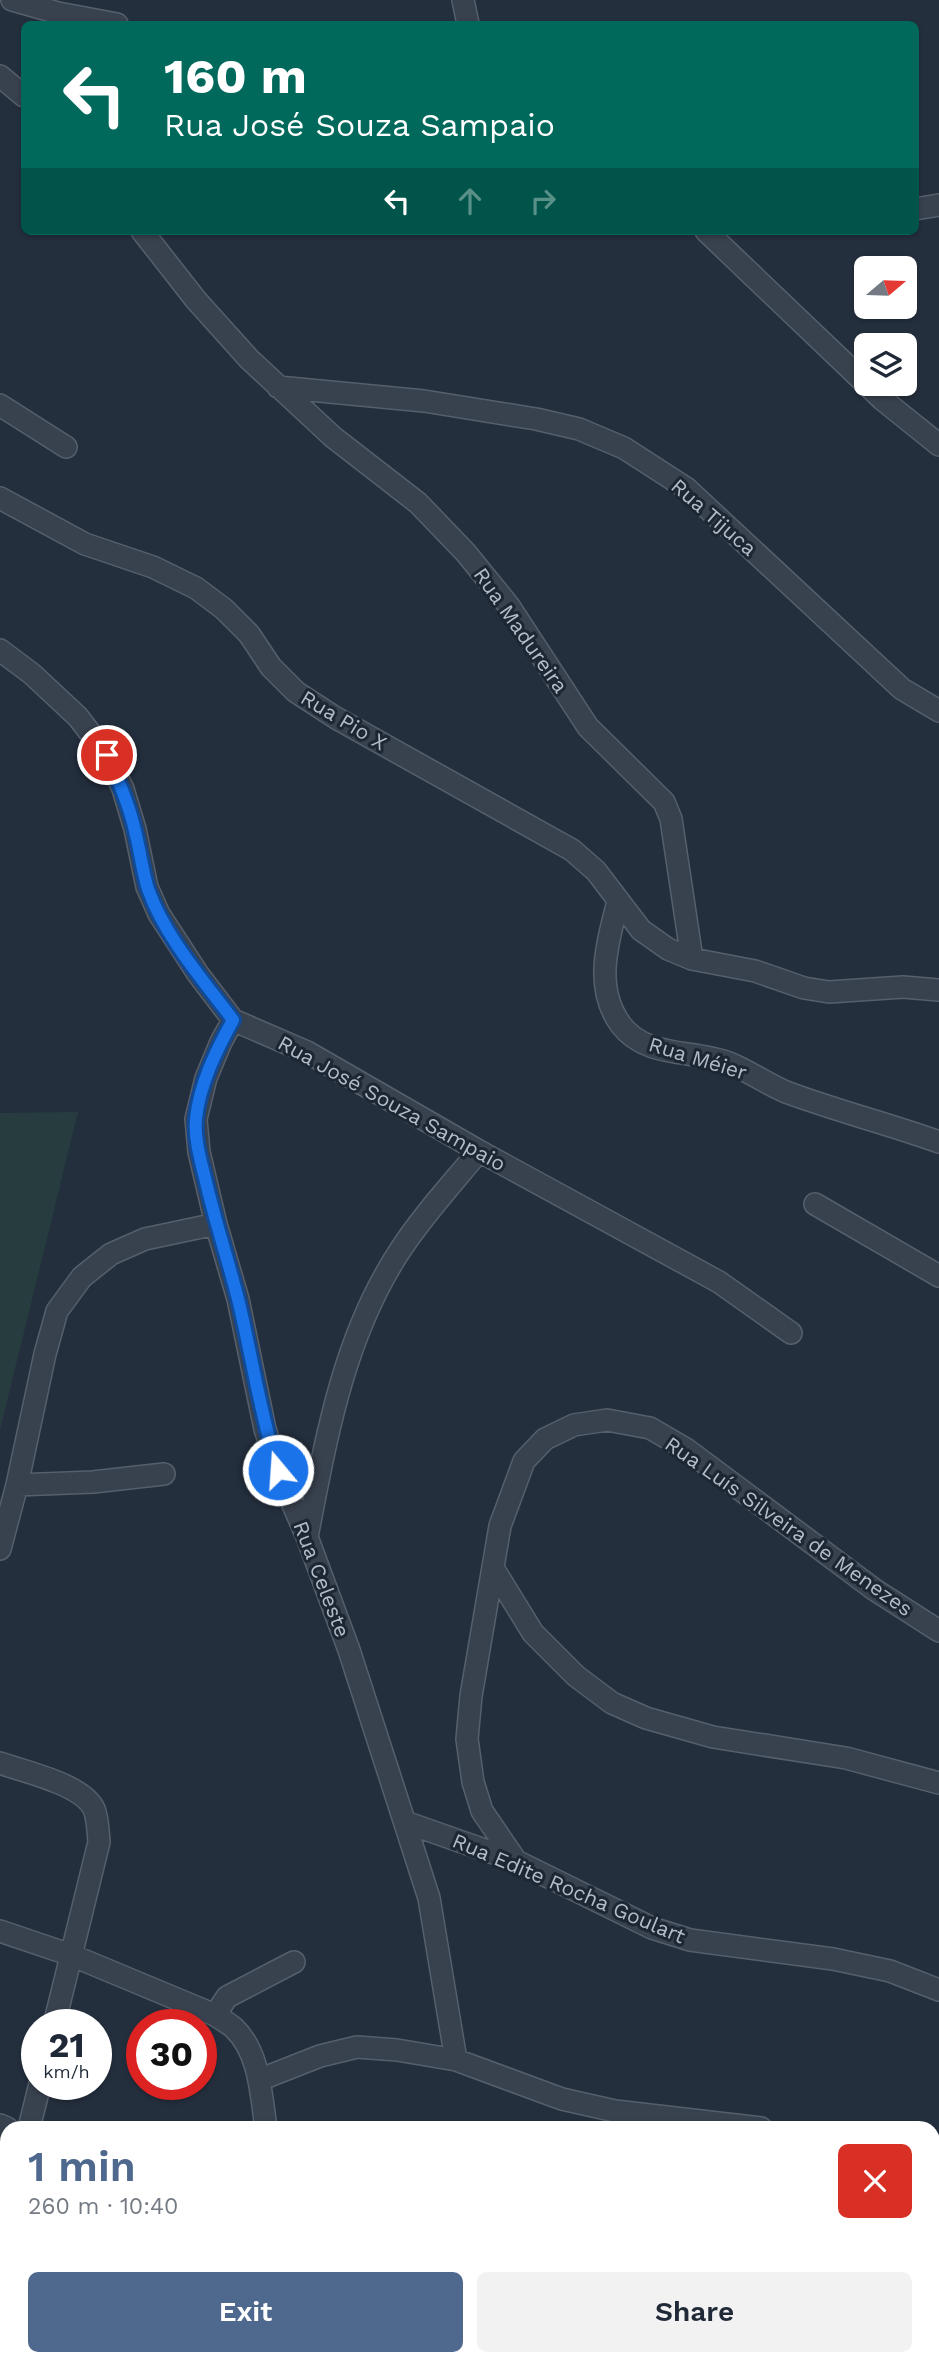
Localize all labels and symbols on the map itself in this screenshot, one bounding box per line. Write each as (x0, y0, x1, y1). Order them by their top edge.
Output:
north arrow (854, 256, 917, 318)
street label: Rua Tijuca (666, 473, 762, 561)
street label: Rua Madureira (469, 563, 574, 698)
street label: Rua Pio X (296, 685, 392, 755)
pin (77, 725, 137, 785)
street label: Rua José Souza Sampaio (274, 1030, 510, 1176)
street label: Rua Méier (646, 1031, 751, 1085)
street label: Rua Luís Silveira de Menezes (660, 1431, 918, 1621)
position arrow (241, 1433, 315, 1507)
street label: Rua Celeste (288, 1517, 356, 1641)
street label: Rua Edite Rocha Goulart (449, 1828, 689, 1949)
speed limit sign: 30 (126, 2009, 217, 2100)

